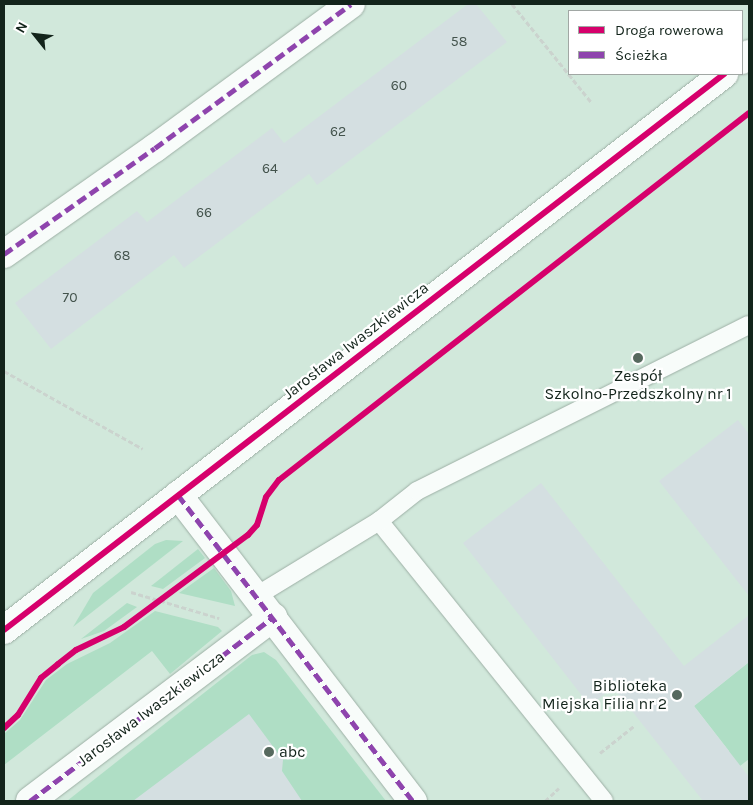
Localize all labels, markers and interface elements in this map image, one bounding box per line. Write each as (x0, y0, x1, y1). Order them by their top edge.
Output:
north arrow (10, 10, 60, 60)
legend (568, 10, 743, 75)
text: N (12, 19, 31, 36)
text: Droga rowerowa (615, 21, 724, 39)
house number: 58 (451, 34, 467, 50)
text: Ścieżka (615, 46, 668, 64)
house number: 60 (391, 78, 407, 94)
house number: 62 (330, 124, 346, 140)
house number: 64 (262, 161, 278, 177)
house number: 66 (196, 205, 212, 221)
house number: 68 (114, 248, 130, 264)
street label: Jarosława Iwaszkiewicza (279, 278, 433, 404)
house number: 70 (63, 290, 77, 306)
marker: Zespół Szkolno-Przedszkolny nr 1 (632, 352, 644, 364)
place label: Zespół Szkolno-Przedszkolny nr 1 (544, 366, 732, 404)
street label: Jarosława Iwaszkiewicza (74, 647, 228, 771)
place label: Biblioteka Miejska Filia nr 2 (542, 676, 667, 714)
marker: Biblioteka Miejska Filia nr 2 (671, 689, 683, 701)
place label: abc (279, 742, 306, 762)
marker: abc (263, 746, 275, 758)

